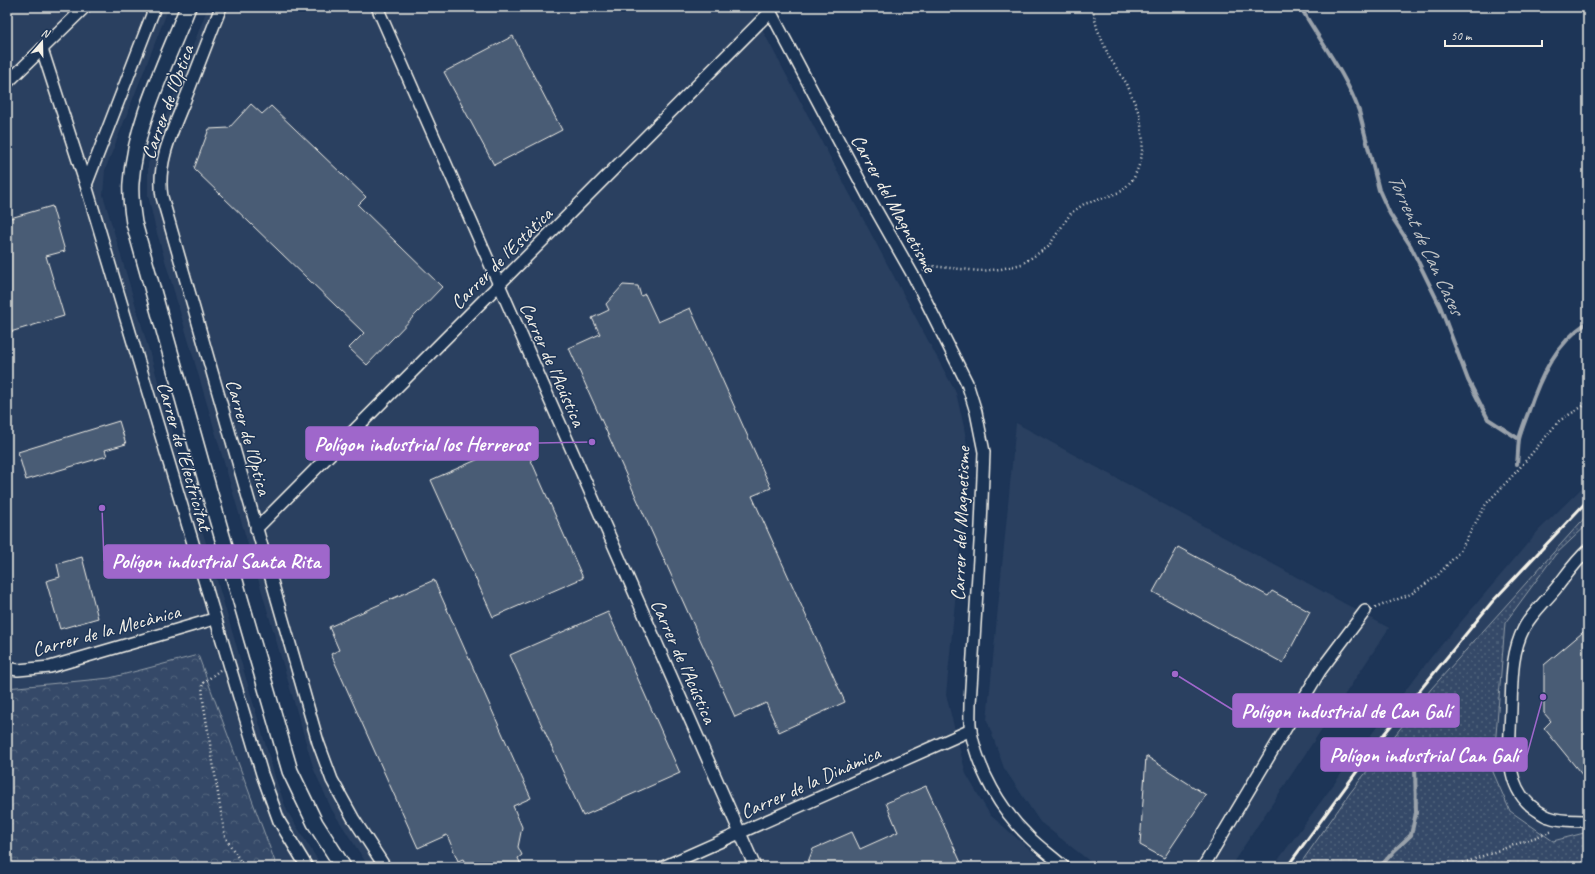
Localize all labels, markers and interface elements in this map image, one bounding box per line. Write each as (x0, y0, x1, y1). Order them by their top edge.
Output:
north arrow (22, 22, 62, 62)
scale bar (1445, 22, 1542, 48)
text: N (40, 25, 53, 41)
text: 50 m (1451, 28, 1473, 44)
street label: Carrer de l'Òptica (135, 40, 200, 163)
street label: Carrer del Magnetisme (845, 130, 943, 278)
water label: Torrent de Can Cases (1382, 170, 1472, 322)
street label: Carrer de l'Estàtica (445, 201, 559, 315)
street label: Carrer de l'Acústica (514, 298, 592, 432)
street label: Carrer de l'Òptica (220, 376, 278, 500)
street label: Carrer de l'Electricitat (151, 379, 218, 536)
callout: Polígon industrial los Herreros (306, 427, 538, 460)
text: Polígon industrial los Herreros (314, 431, 532, 457)
street label: Carrer del Magnetisme (945, 445, 976, 602)
callout: Polígon industrial Santa Rita (104, 545, 329, 578)
text: Polígon industrial Santa Rita (112, 548, 322, 574)
street label: Carrer de l'Acústica (645, 595, 723, 729)
street label: Carrer de la Mecànica (29, 598, 185, 662)
callout: Polígon industrial de Can Galí (1233, 694, 1459, 727)
text: Polígon industrial de Can Galí (1241, 698, 1455, 724)
callout: Polígon industrial Can Galí (1321, 738, 1527, 771)
street label: Carrer de la Dinàmica (736, 740, 886, 824)
text: Polígon industrial Can Galí (1329, 742, 1523, 768)

